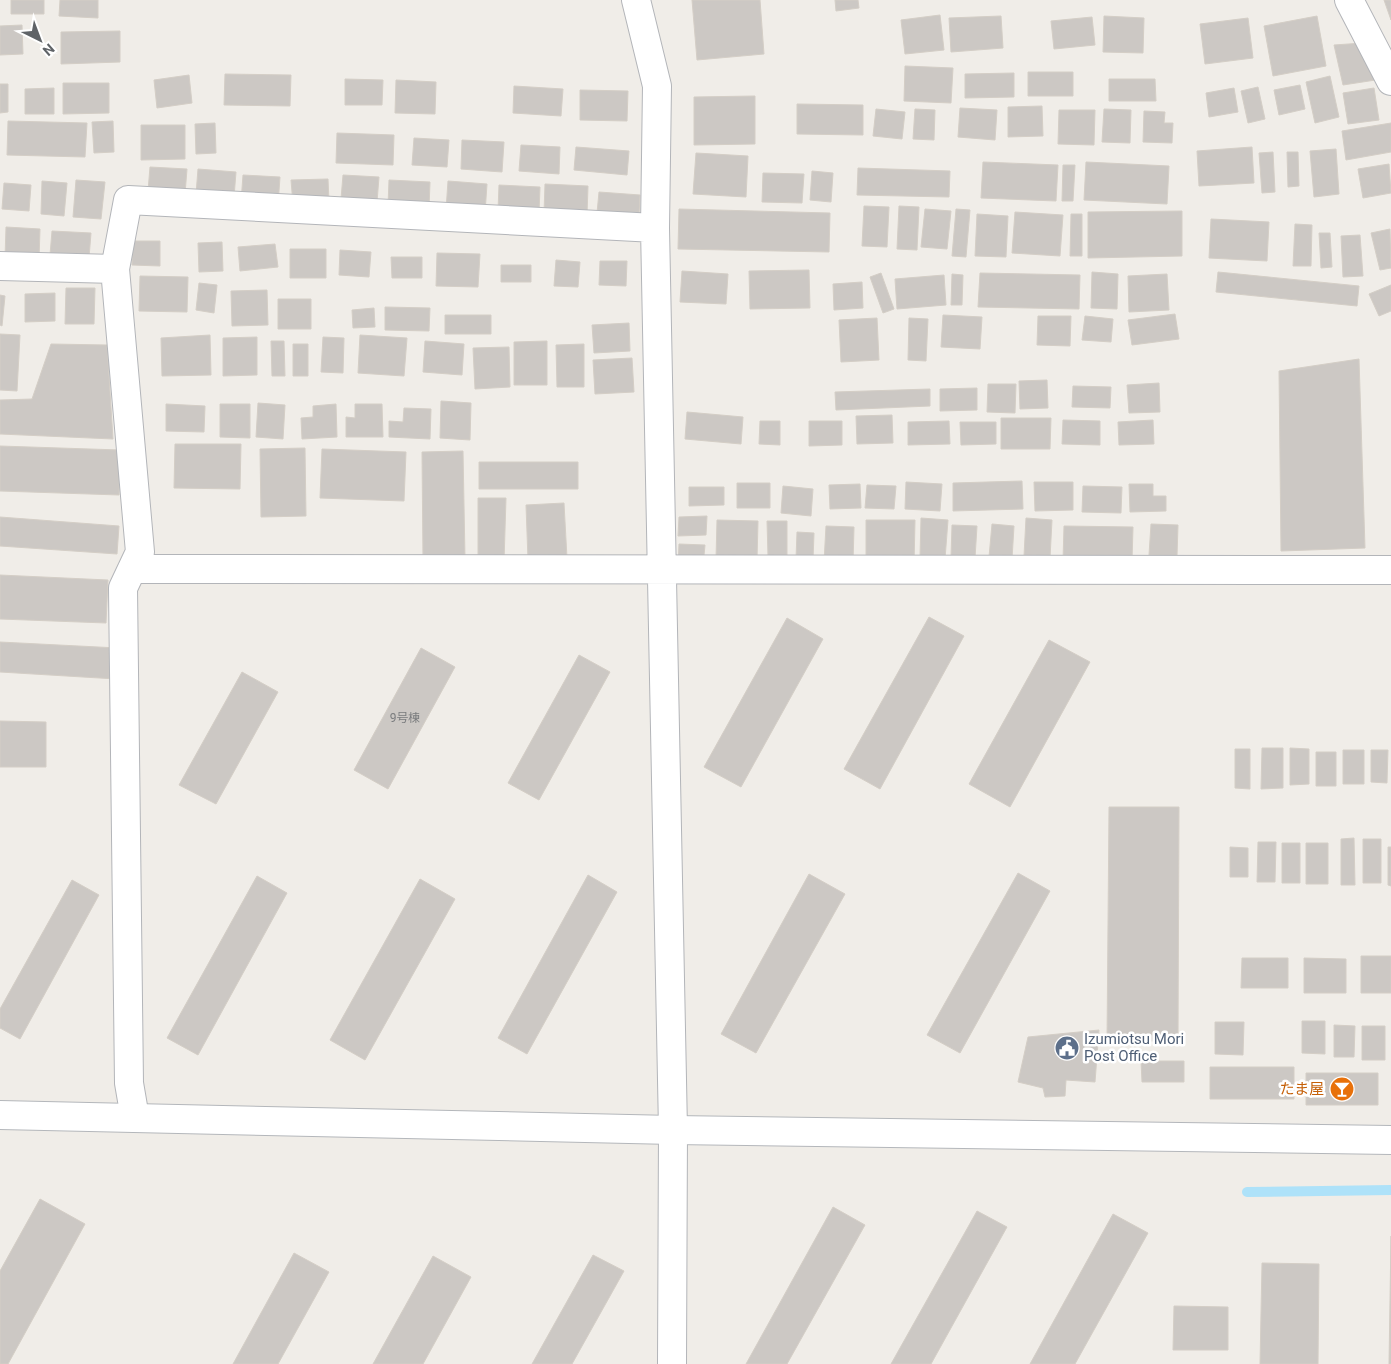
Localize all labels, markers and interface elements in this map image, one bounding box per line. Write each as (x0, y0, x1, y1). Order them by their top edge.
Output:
north arrow (15, 15, 65, 65)
text: N (40, 40, 58, 59)
house number: 9号棟 (390, 711, 420, 725)
place label: Izumiotsu Mori Post Office (1084, 1030, 1184, 1065)
public building icon: Izumiotsu Mori Post Office (1054, 1035, 1080, 1061)
bar icon: たま屋 (1329, 1076, 1355, 1102)
place label: たま屋 (1279, 1080, 1324, 1098)

